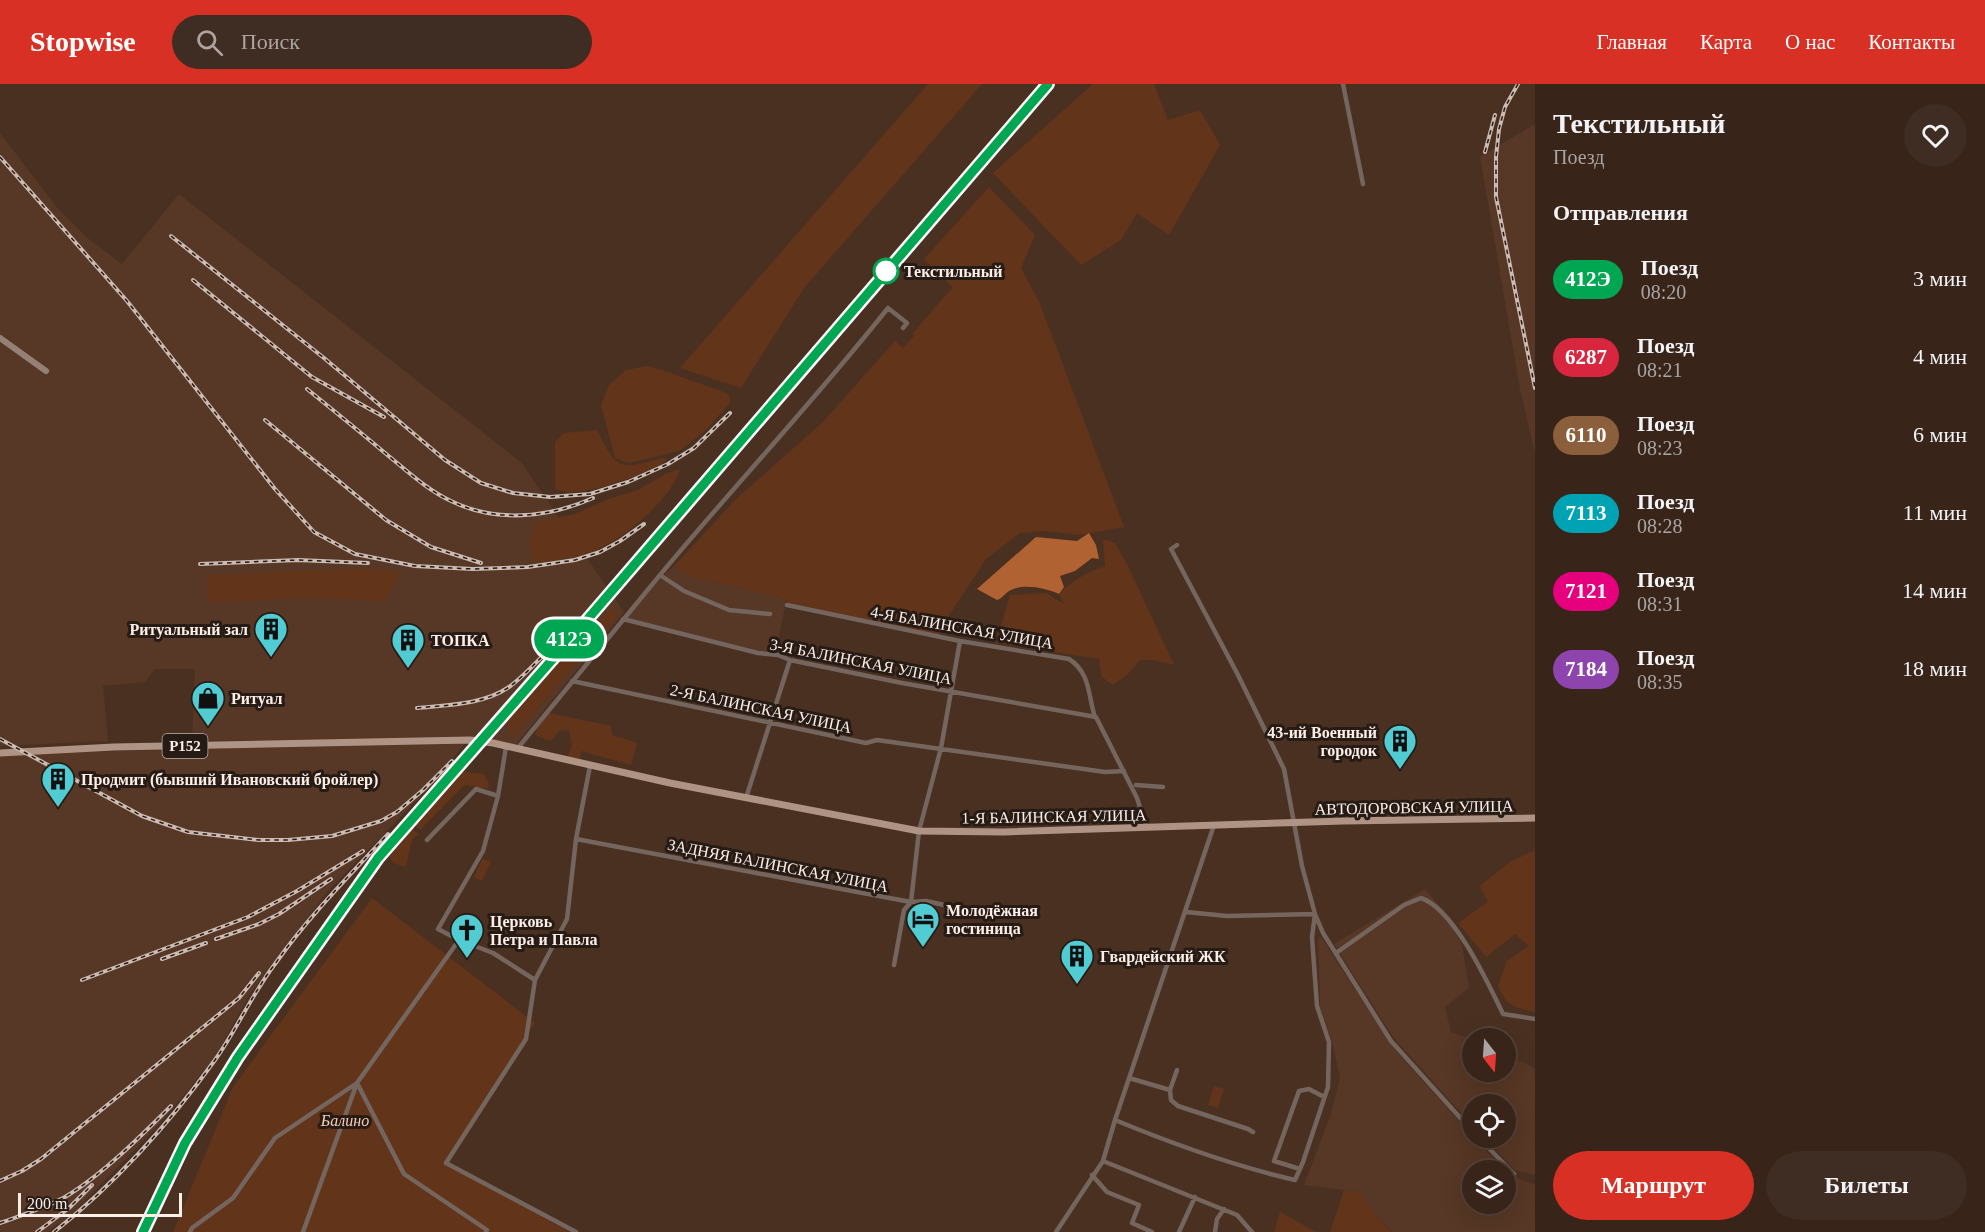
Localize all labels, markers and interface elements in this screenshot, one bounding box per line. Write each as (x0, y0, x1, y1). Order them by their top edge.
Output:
search box (172, 15, 592, 69)
text: Stopwise (30, 26, 136, 57)
icon: search (193, 26, 226, 59)
text: Поиск (241, 29, 300, 54)
text: Главная (1597, 30, 1667, 54)
text: Карта (1700, 30, 1752, 54)
text: О нас (1785, 30, 1835, 54)
text: Контакты (1868, 30, 1955, 54)
button: heart (1904, 104, 1967, 167)
text: Текстильный (1553, 108, 1725, 139)
text: Поезд (1553, 146, 1605, 168)
text: Отправления (1553, 200, 1688, 225)
text: Поезд (1641, 255, 1698, 280)
marker: Текстильный (873, 258, 899, 284)
place label: Текстильный (904, 263, 1003, 280)
text: 3 мин (1913, 266, 1967, 291)
text: 412Э (1565, 267, 1611, 291)
text: 08:20 (1641, 281, 1686, 303)
text: Поезд (1637, 333, 1694, 358)
text: 4 мин (1913, 344, 1967, 369)
text: 6287 (1565, 345, 1607, 369)
text: 08:21 (1637, 359, 1683, 381)
text: Поезд (1637, 411, 1694, 436)
text: 6 мин (1913, 422, 1967, 447)
text: 6110 (1566, 423, 1606, 447)
text: 08:23 (1637, 437, 1683, 459)
text: Поезд (1637, 489, 1694, 514)
text: 11 мин (1903, 500, 1967, 525)
text: 7113 (1566, 501, 1606, 525)
text: 08:28 (1637, 515, 1683, 537)
text: Поезд (1637, 567, 1694, 592)
text: 14 мин (1902, 578, 1967, 603)
text: 7121 (1565, 579, 1607, 603)
text: 08:31 (1637, 593, 1683, 615)
street label: 4-Я БАЛИНСКАЯ УЛИЦА (869, 603, 1055, 653)
building icon: Ритуальный зал (253, 611, 289, 658)
line badge: 412Э (527, 620, 611, 658)
place label: Ритуальный зал (130, 621, 248, 639)
building icon: ТОПКА (390, 622, 426, 669)
text: 412Э (546, 627, 592, 651)
place label: ТОПКА (431, 632, 490, 649)
street label: 3-Я БАЛИНСКАЯ УЛИЦА (768, 635, 954, 689)
text: Поезд (1637, 645, 1694, 670)
text: 18 мин (1902, 656, 1967, 681)
text: 7184 (1565, 657, 1607, 681)
text: 08:35 (1637, 671, 1683, 693)
shop icon: Ритуал (190, 680, 226, 727)
street label: 2-Я БАЛИНСКАЯ УЛИЦА (668, 681, 854, 737)
place label: Ритуал (231, 690, 283, 708)
building icon: 43-ий Военный городок (1382, 723, 1418, 770)
place label: 43-ий Военный городок (1267, 724, 1378, 760)
road number: Р152 (162, 734, 207, 758)
building icon: Продмит (бывший Ивановский бройлер) (40, 761, 76, 808)
place label: Продмит (бывший Ивановский бройлер) (81, 771, 378, 789)
street label: АВТОДОРОВСКАЯ УЛИЦА (1315, 797, 1514, 819)
street label: 1-Я БАЛИНСКАЯ УЛИЦА (961, 806, 1147, 828)
street label: ЗАДНЯЯ БАЛИНСКАЯ УЛИЦА (666, 836, 890, 896)
hotel icon: Молодёжная гостиница (905, 901, 941, 948)
place label: Молодёжная гостиница (946, 902, 1038, 937)
church icon: Церковь Петра и Павла (449, 912, 485, 959)
place label: Церковь Петра и Павла (490, 913, 598, 949)
building icon: Гвардейский ЖК (1059, 938, 1095, 985)
place label: Гвардейский ЖК (1100, 948, 1226, 966)
north arrow (1462, 1028, 1516, 1082)
map controls (1462, 1028, 1516, 1214)
button: locate (1462, 1094, 1516, 1148)
park label: Балино (320, 1112, 369, 1129)
button: Маршрут (1553, 1151, 1754, 1220)
button: Билеты (1766, 1151, 1967, 1220)
button: layers (1462, 1160, 1516, 1214)
scale bar (18, 1190, 182, 1218)
text: 200 m (27, 1195, 67, 1212)

